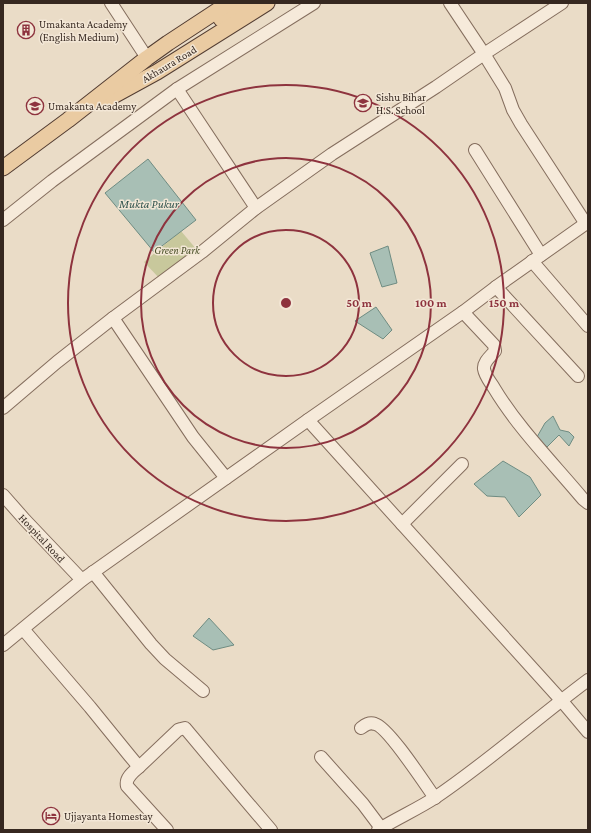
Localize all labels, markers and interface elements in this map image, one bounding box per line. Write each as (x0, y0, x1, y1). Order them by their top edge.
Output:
place label: Umakanta Academy (English Medium) (39, 18, 128, 44)
building icon: Umakanta Academy (English Medium) (16, 20, 36, 40)
street label: Akhaura Road (140, 43, 199, 85)
place label: Sishu Bihar H.S. School (376, 91, 426, 116)
school or university icon: Sishu Bihar H.S. School (353, 93, 373, 113)
school or university icon: Umakanta Academy (25, 96, 45, 116)
place label: Umakanta Academy (48, 100, 137, 113)
water label: Mukta Pukur (118, 197, 180, 211)
park label: Green Park (154, 244, 201, 256)
centre of rings (279, 296, 293, 310)
text: 50 m (346, 296, 373, 310)
text: 100 m (415, 296, 448, 310)
text: 150 m (489, 296, 520, 310)
street label: Hospital Road (16, 511, 68, 565)
hotel icon: Ujjayanta Homestay (41, 806, 61, 826)
place label: Ujjayanta Homestay (64, 810, 154, 823)

